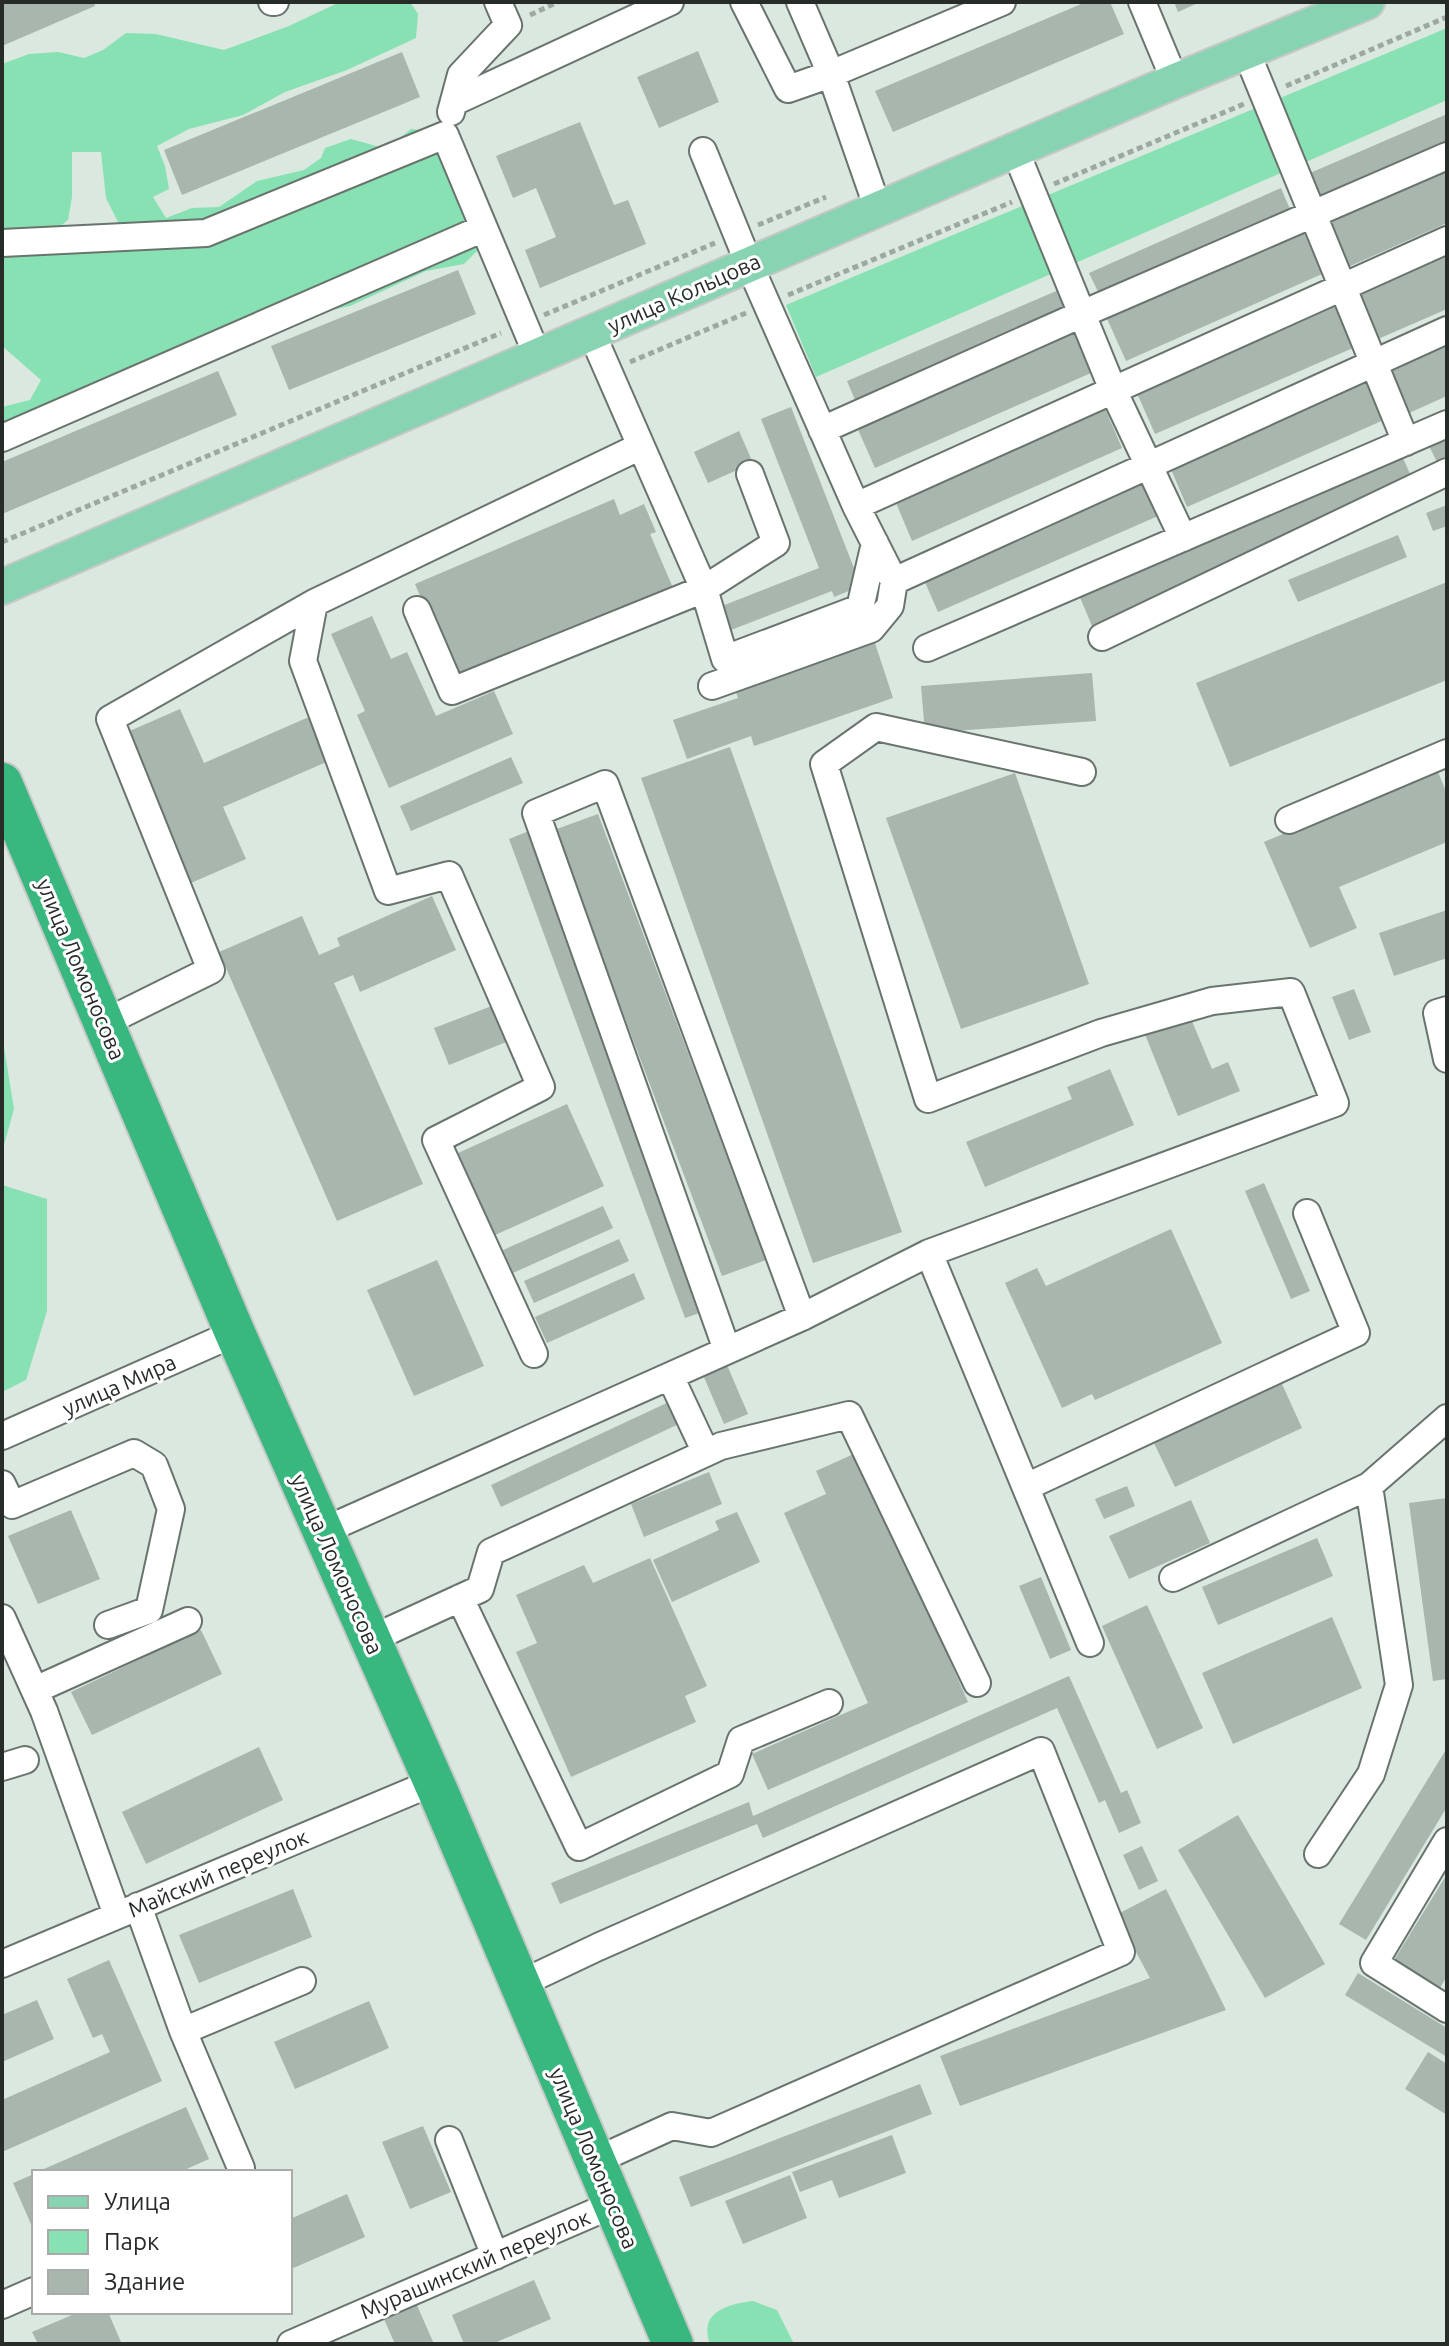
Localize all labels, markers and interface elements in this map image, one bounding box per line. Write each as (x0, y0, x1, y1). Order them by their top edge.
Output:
street label: улица Кольцова (604, 248, 764, 337)
street label: улица Ломоносова (32, 874, 131, 1063)
street label: улица Мира (58, 1348, 179, 1421)
street label: улица Ломоносова (286, 1470, 388, 1658)
street label: Майский переулок (124, 1823, 312, 1922)
street label: улица Ломоносова (545, 2063, 644, 2252)
legend (32, 2170, 292, 2314)
text: Улица (104, 2188, 171, 2215)
street label: Мурашинский переулок (356, 2204, 594, 2323)
text: Парк (104, 2228, 159, 2255)
text: Здание (104, 2268, 185, 2295)

